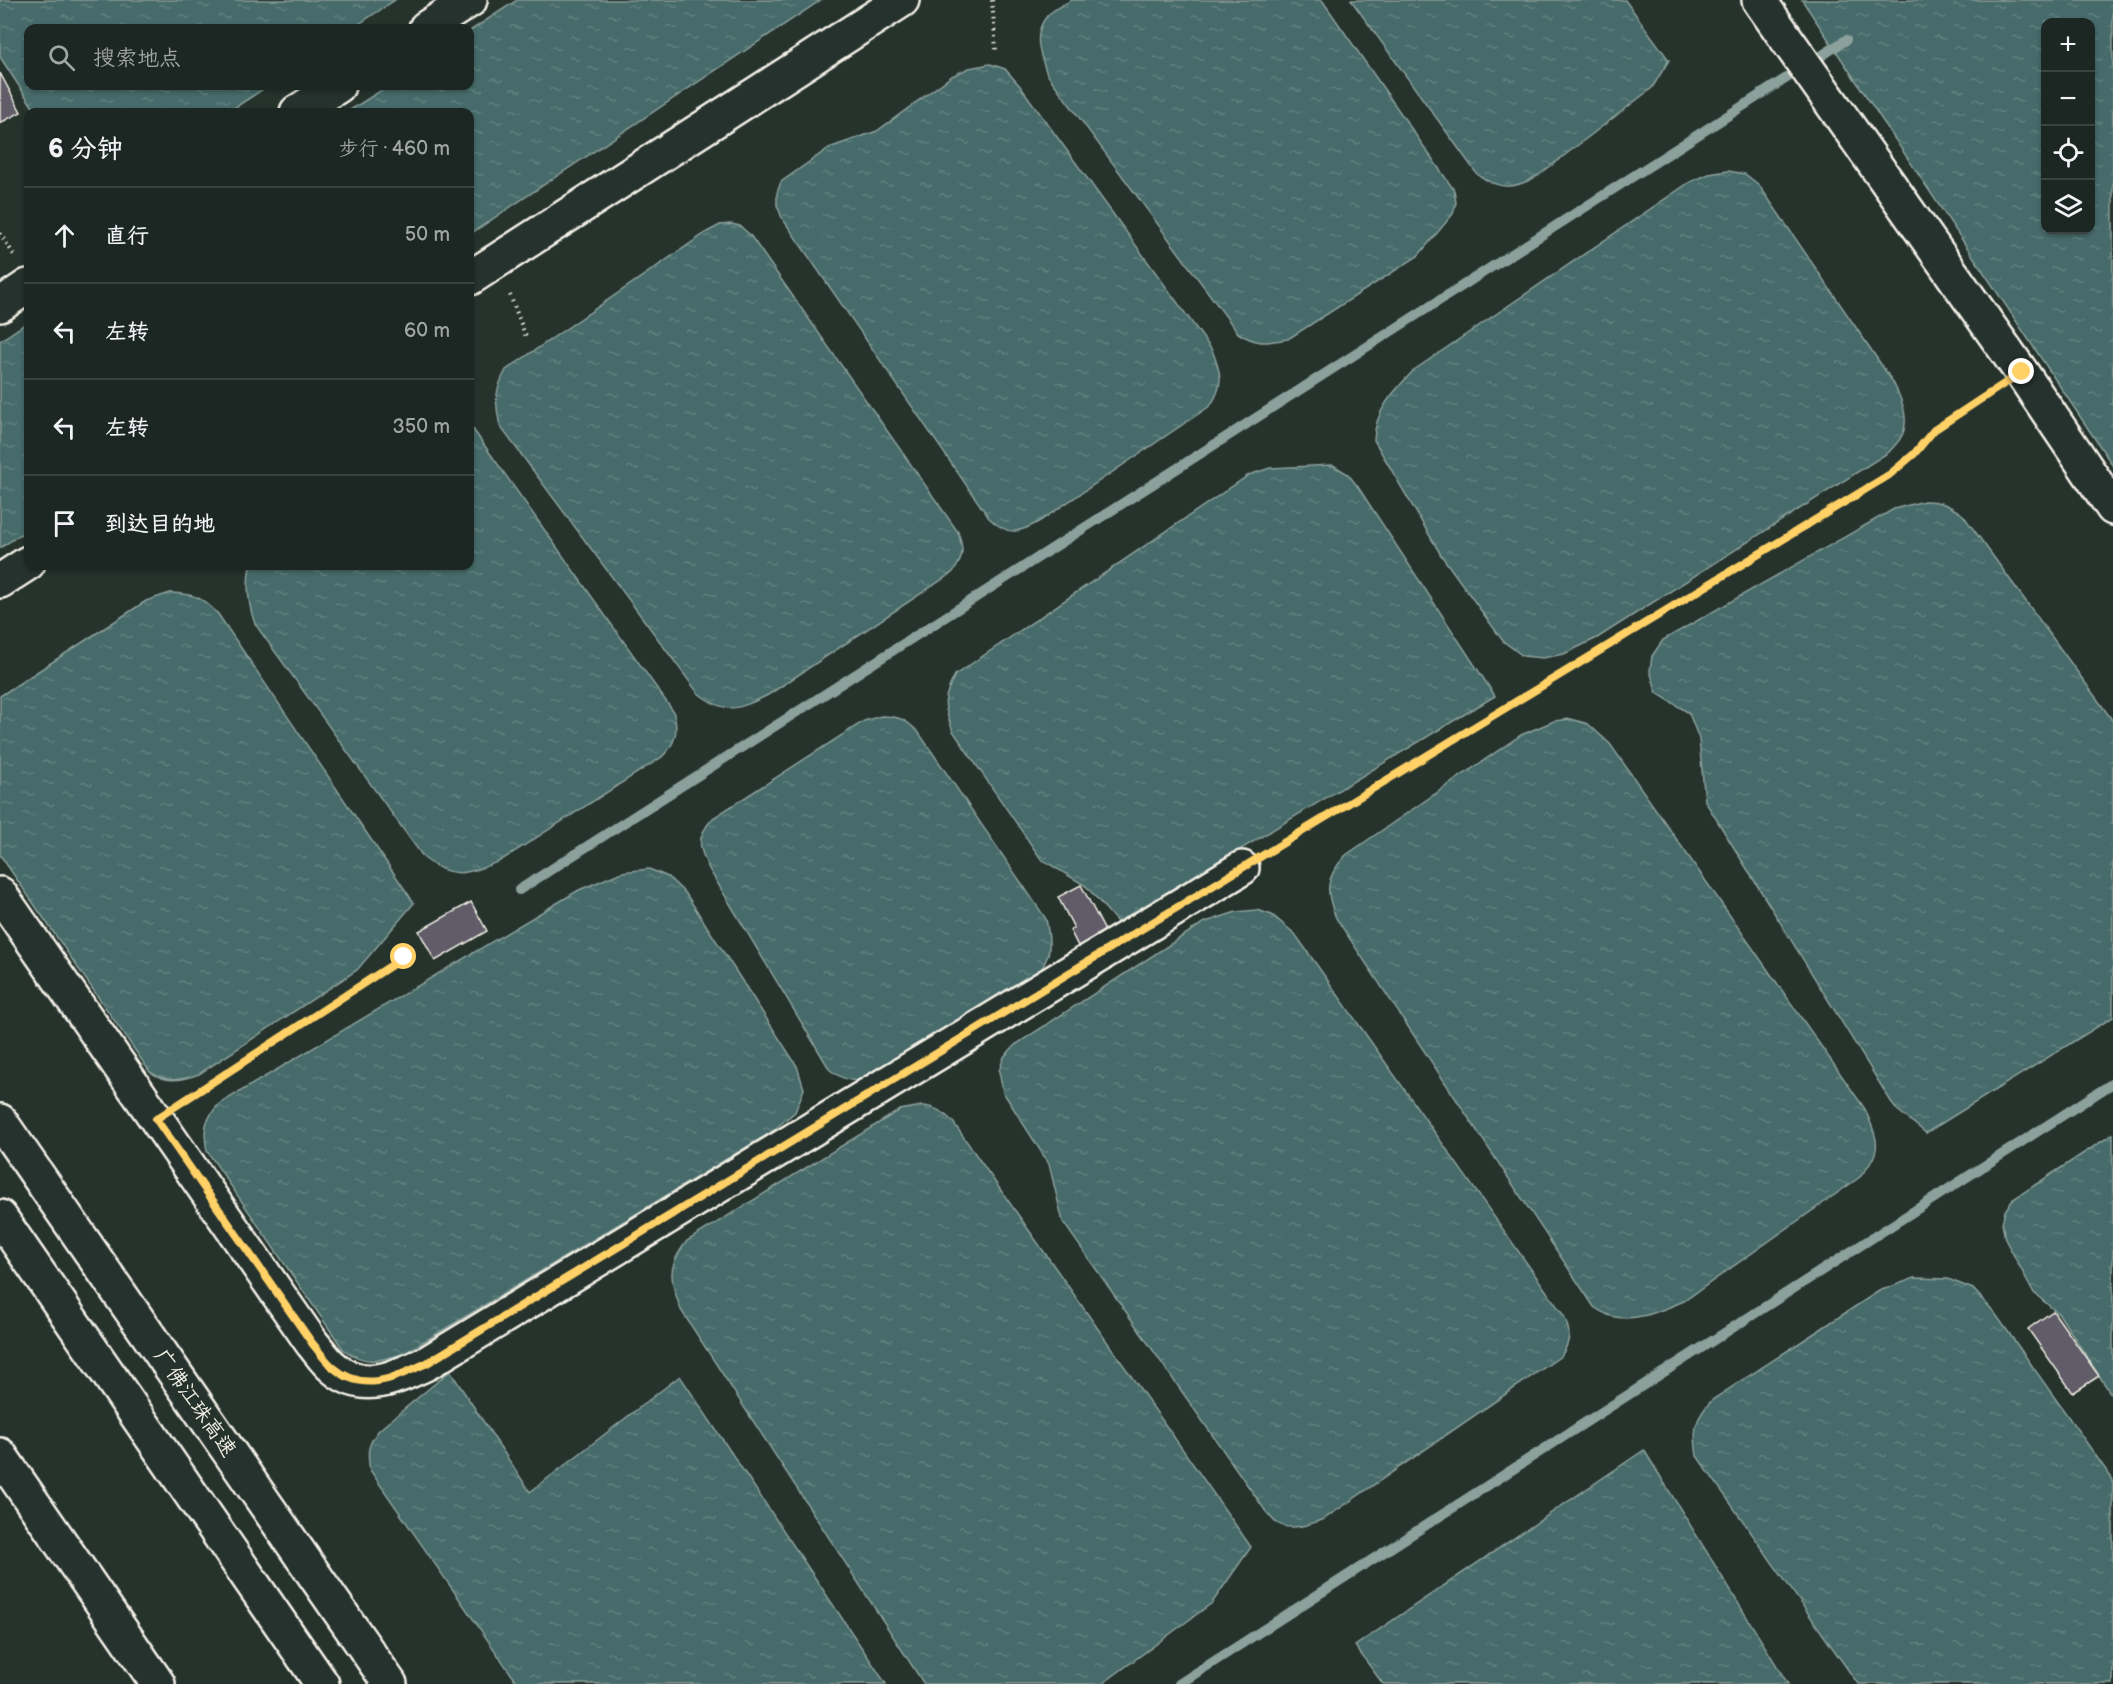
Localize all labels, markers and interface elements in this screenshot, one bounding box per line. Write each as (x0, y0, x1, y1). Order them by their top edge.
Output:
map controls (2041, 18, 2095, 234)
button: + (2041, 18, 2095, 72)
search box (24, 24, 474, 90)
icon: search (45, 41, 78, 74)
text: 搜索地点 (93, 45, 181, 72)
button: − (2041, 72, 2095, 126)
button: locate (2041, 126, 2095, 180)
text: 6 分钟 (48, 134, 123, 165)
text: 步行 · 460 m (339, 137, 450, 161)
button: layers (2041, 180, 2095, 234)
icon: ahead (48, 219, 81, 252)
text: 直行 (105, 223, 149, 250)
text: 50 m (405, 223, 450, 247)
icon: left (48, 315, 81, 348)
text: 左转 (105, 319, 149, 346)
text: 60 m (404, 319, 450, 343)
route end (2008, 358, 2034, 384)
icon: left (48, 411, 81, 444)
text: 左转 (105, 415, 149, 442)
text: 350 m (393, 415, 450, 439)
icon: arrive (48, 507, 81, 540)
text: 到达目的地 (105, 511, 215, 538)
route start (390, 943, 416, 969)
street label: 广佛江珠高速 (149, 1344, 241, 1462)

